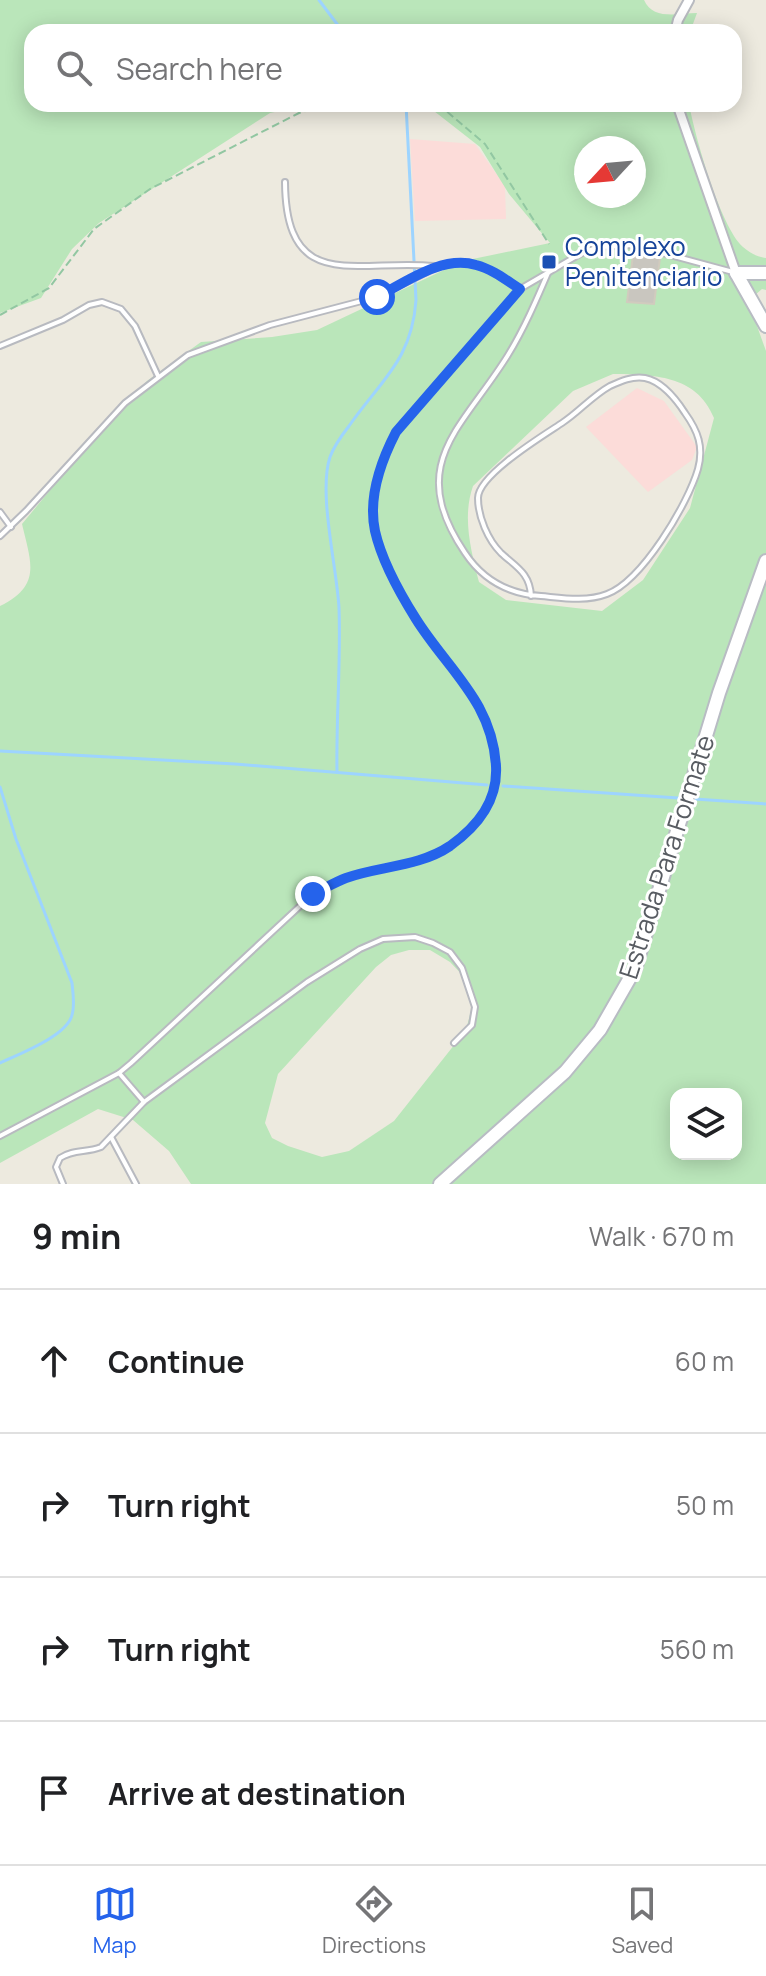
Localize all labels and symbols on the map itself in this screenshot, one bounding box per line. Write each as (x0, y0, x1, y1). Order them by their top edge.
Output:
north arrow (574, 136, 646, 208)
place label: Complexo Penitenciario (565, 228, 722, 294)
marker: Complexo Penitenciario (540, 253, 558, 271)
route start (359, 279, 395, 315)
street label: Estrada Para Formate (610, 730, 722, 983)
route end (295, 876, 331, 912)

